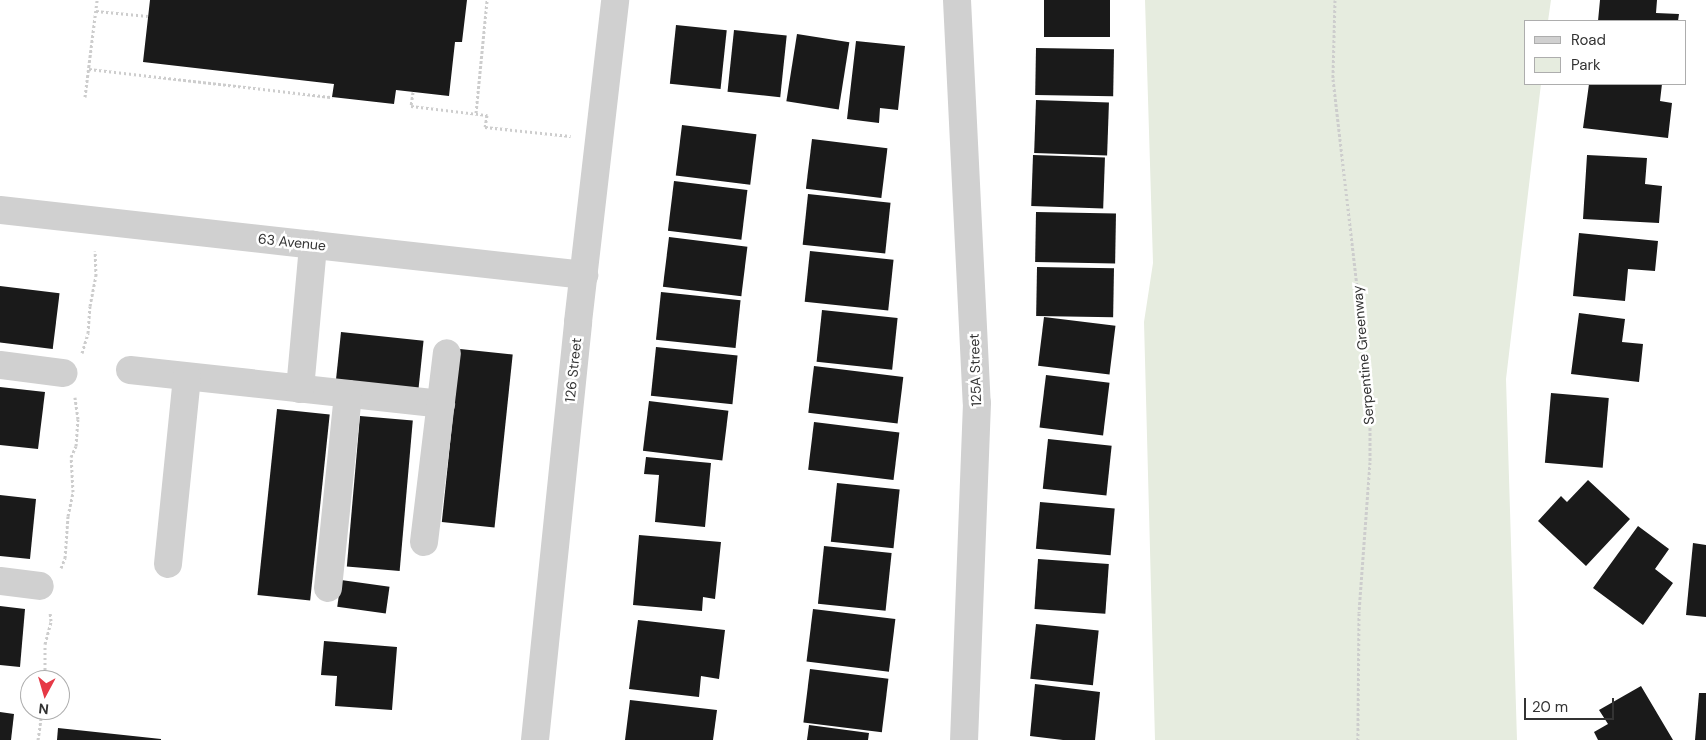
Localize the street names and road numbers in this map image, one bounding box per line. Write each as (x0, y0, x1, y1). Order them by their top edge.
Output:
street label: 63 Avenue (257, 230, 327, 254)
street label: Serpentine Greenway (1349, 285, 1377, 425)
street label: 125A Street (965, 333, 985, 407)
street label: 126 Street (561, 337, 585, 403)

